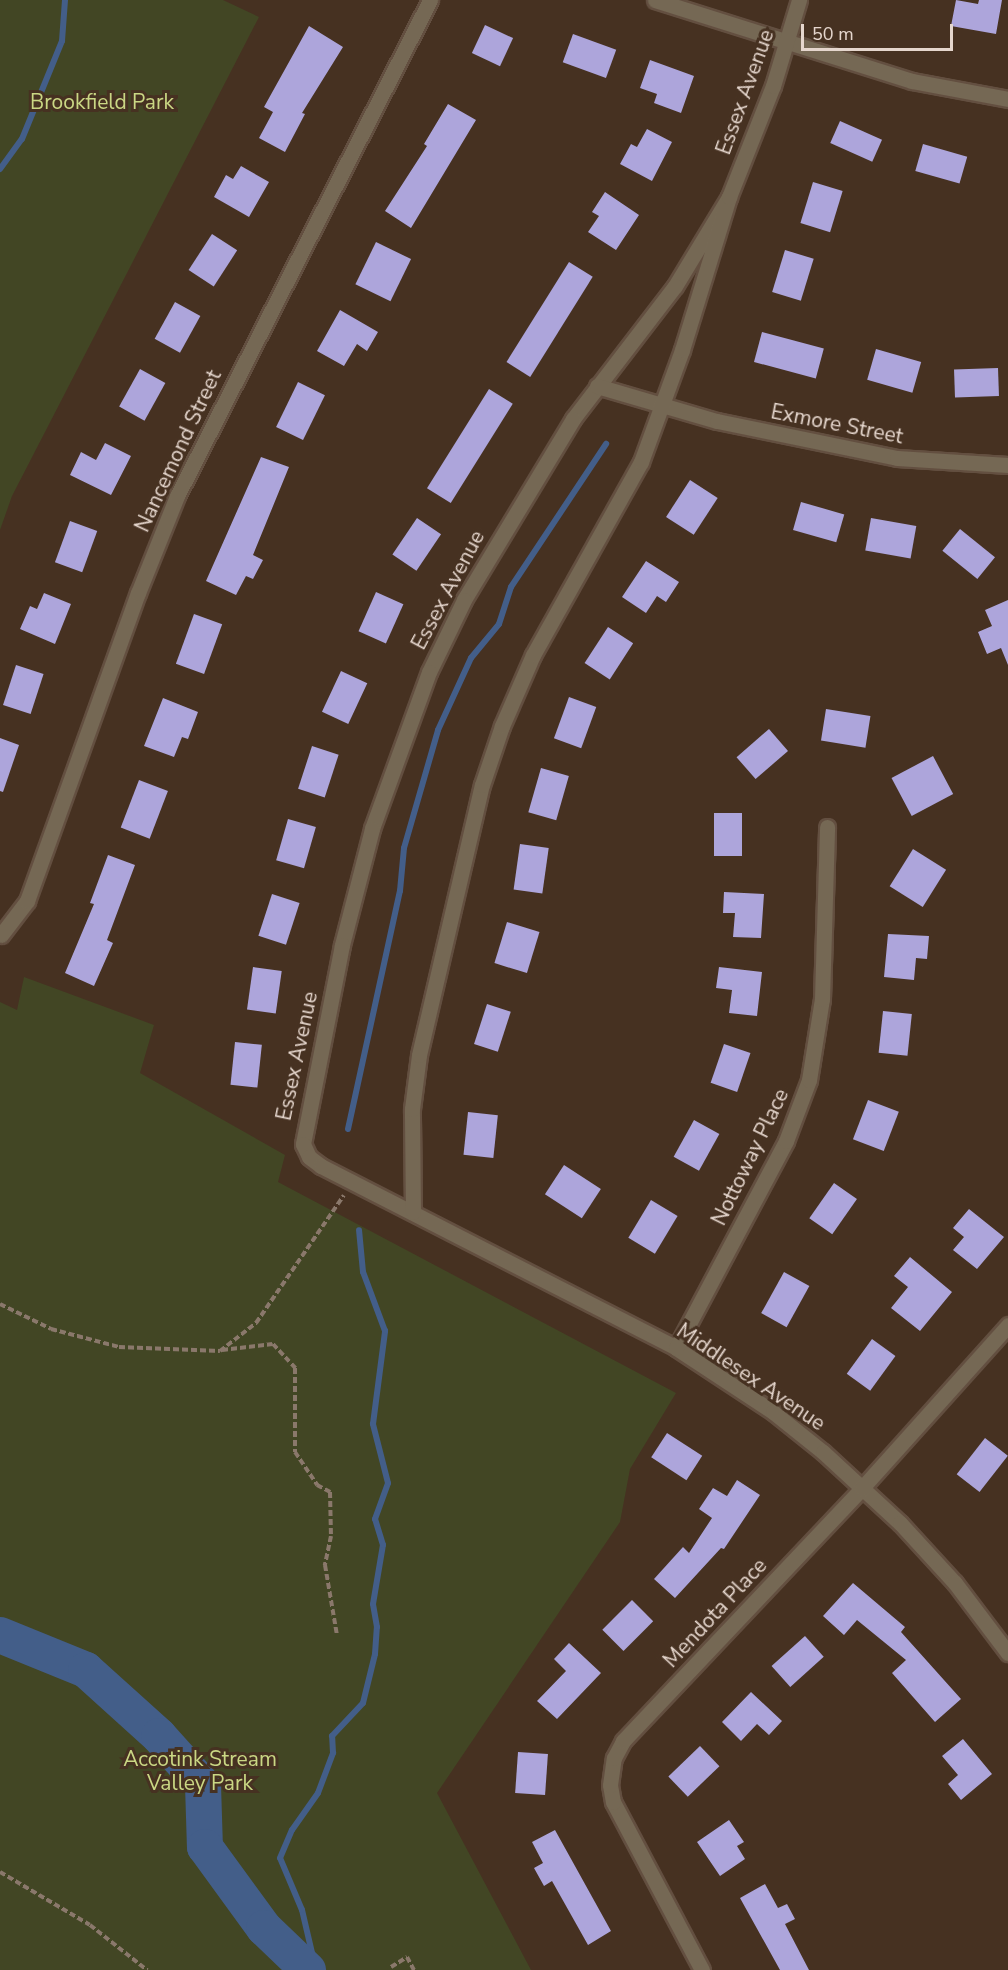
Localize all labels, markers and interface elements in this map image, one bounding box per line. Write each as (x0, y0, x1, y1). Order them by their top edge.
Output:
scale bar (804, 12, 956, 50)
text: 50 m (812, 22, 854, 46)
street label: Essex Avenue (711, 26, 779, 158)
park label: Brookfield Park (30, 89, 174, 115)
street label: Nancemond Street (129, 366, 227, 536)
street label: Exmore Street (769, 399, 905, 449)
street label: Essex Avenue (406, 526, 490, 654)
street label: Essex Avenue (271, 989, 323, 1123)
street label: Nottoway Place (706, 1085, 794, 1229)
street label: Middlesex Avenue (672, 1318, 830, 1436)
street label: Mendota Place (658, 1553, 772, 1673)
park label: Accotink Stream Valley Park (123, 1746, 277, 1796)

